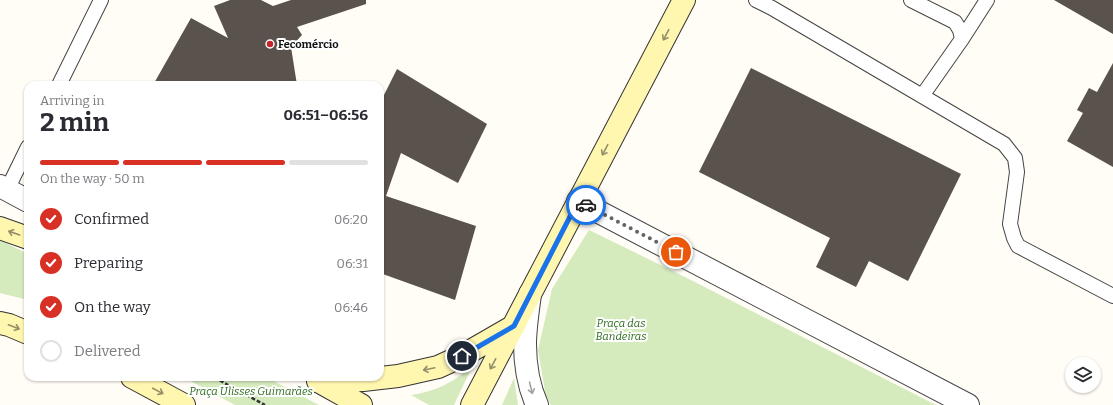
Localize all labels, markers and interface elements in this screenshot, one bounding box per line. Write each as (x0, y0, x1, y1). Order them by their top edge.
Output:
one-way arrow (662, 28, 669, 40)
place label: Fecomércio (278, 38, 339, 51)
marker: Fecomércio (265, 39, 275, 49)
text: Arriving in (40, 93, 105, 108)
text: 06:51–06:56 (284, 106, 368, 124)
text: 2 min (40, 107, 109, 138)
one-way arrow (601, 143, 609, 155)
text: On the way · 50 m (40, 171, 145, 186)
courier (566, 185, 606, 225)
icon: car (575, 194, 597, 216)
icon: check (40, 208, 62, 230)
text: Confirmed (74, 210, 149, 228)
text: 06:20 (334, 212, 368, 227)
one-way arrow (8, 229, 21, 236)
pin (659, 235, 693, 269)
icon: bag (665, 241, 687, 263)
icon: check (40, 252, 62, 274)
text: Preparing (74, 254, 143, 272)
text: 06:31 (337, 256, 368, 271)
icon: check (40, 296, 62, 318)
text: On the way (74, 298, 151, 316)
text: 06:46 (334, 300, 368, 315)
park label: Praça das Bandeiras (596, 317, 646, 343)
one-way arrow (8, 324, 20, 332)
pin (445, 339, 479, 373)
text: Delivered (74, 342, 141, 360)
icon: home (451, 345, 473, 367)
map controls (1065, 357, 1101, 393)
button: layers (1065, 357, 1101, 393)
one-way arrow (489, 358, 497, 370)
one-way arrow (423, 366, 436, 374)
one-way arrow (528, 382, 536, 395)
park label: Praça Ulisses Guimarães (189, 385, 313, 398)
one-way arrow (152, 388, 164, 395)

